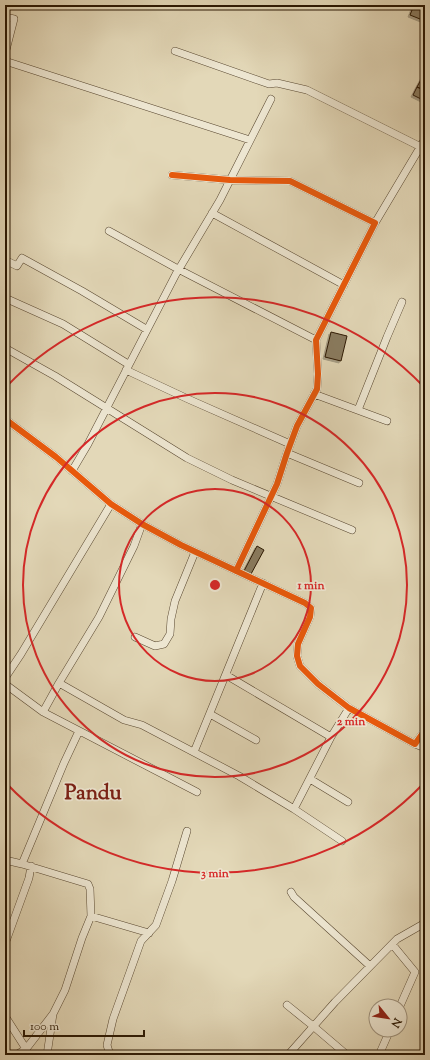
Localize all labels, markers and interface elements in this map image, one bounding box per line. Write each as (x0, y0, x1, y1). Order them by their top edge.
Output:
text: 1 min (296, 577, 325, 595)
centre of rings (208, 578, 222, 592)
text: 2 min (337, 713, 366, 731)
district label: Pandu (64, 779, 122, 809)
text: 3 min (201, 865, 230, 883)
north arrow (368, 998, 408, 1038)
scale bar (24, 1012, 144, 1038)
text: N (387, 1014, 405, 1030)
text: 100 m (30, 1018, 59, 1036)

